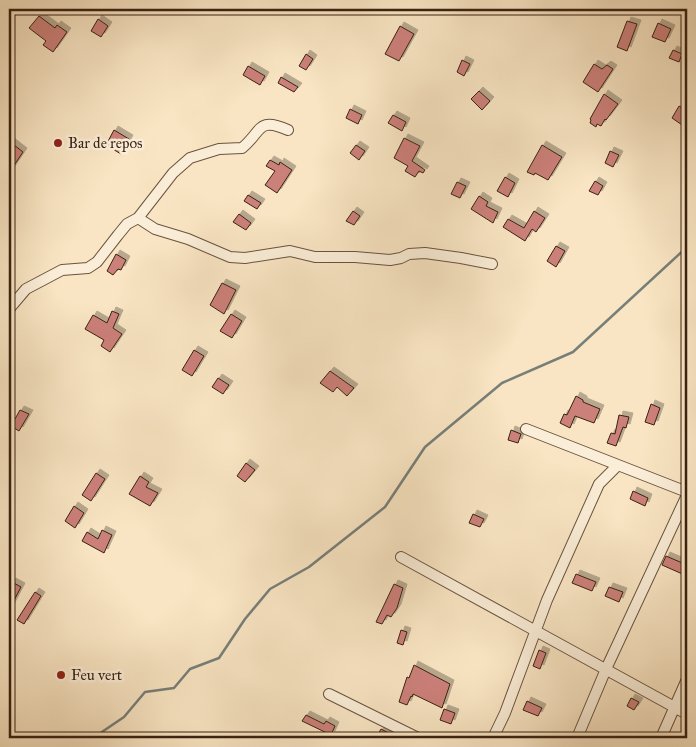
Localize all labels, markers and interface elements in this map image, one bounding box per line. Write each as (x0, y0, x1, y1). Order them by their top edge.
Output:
place label: Bar de repos (68, 134, 143, 152)
marker: Bar de repos (52, 137, 64, 149)
place label: Feu vert (71, 666, 123, 684)
marker: Feu vert (55, 669, 67, 681)

